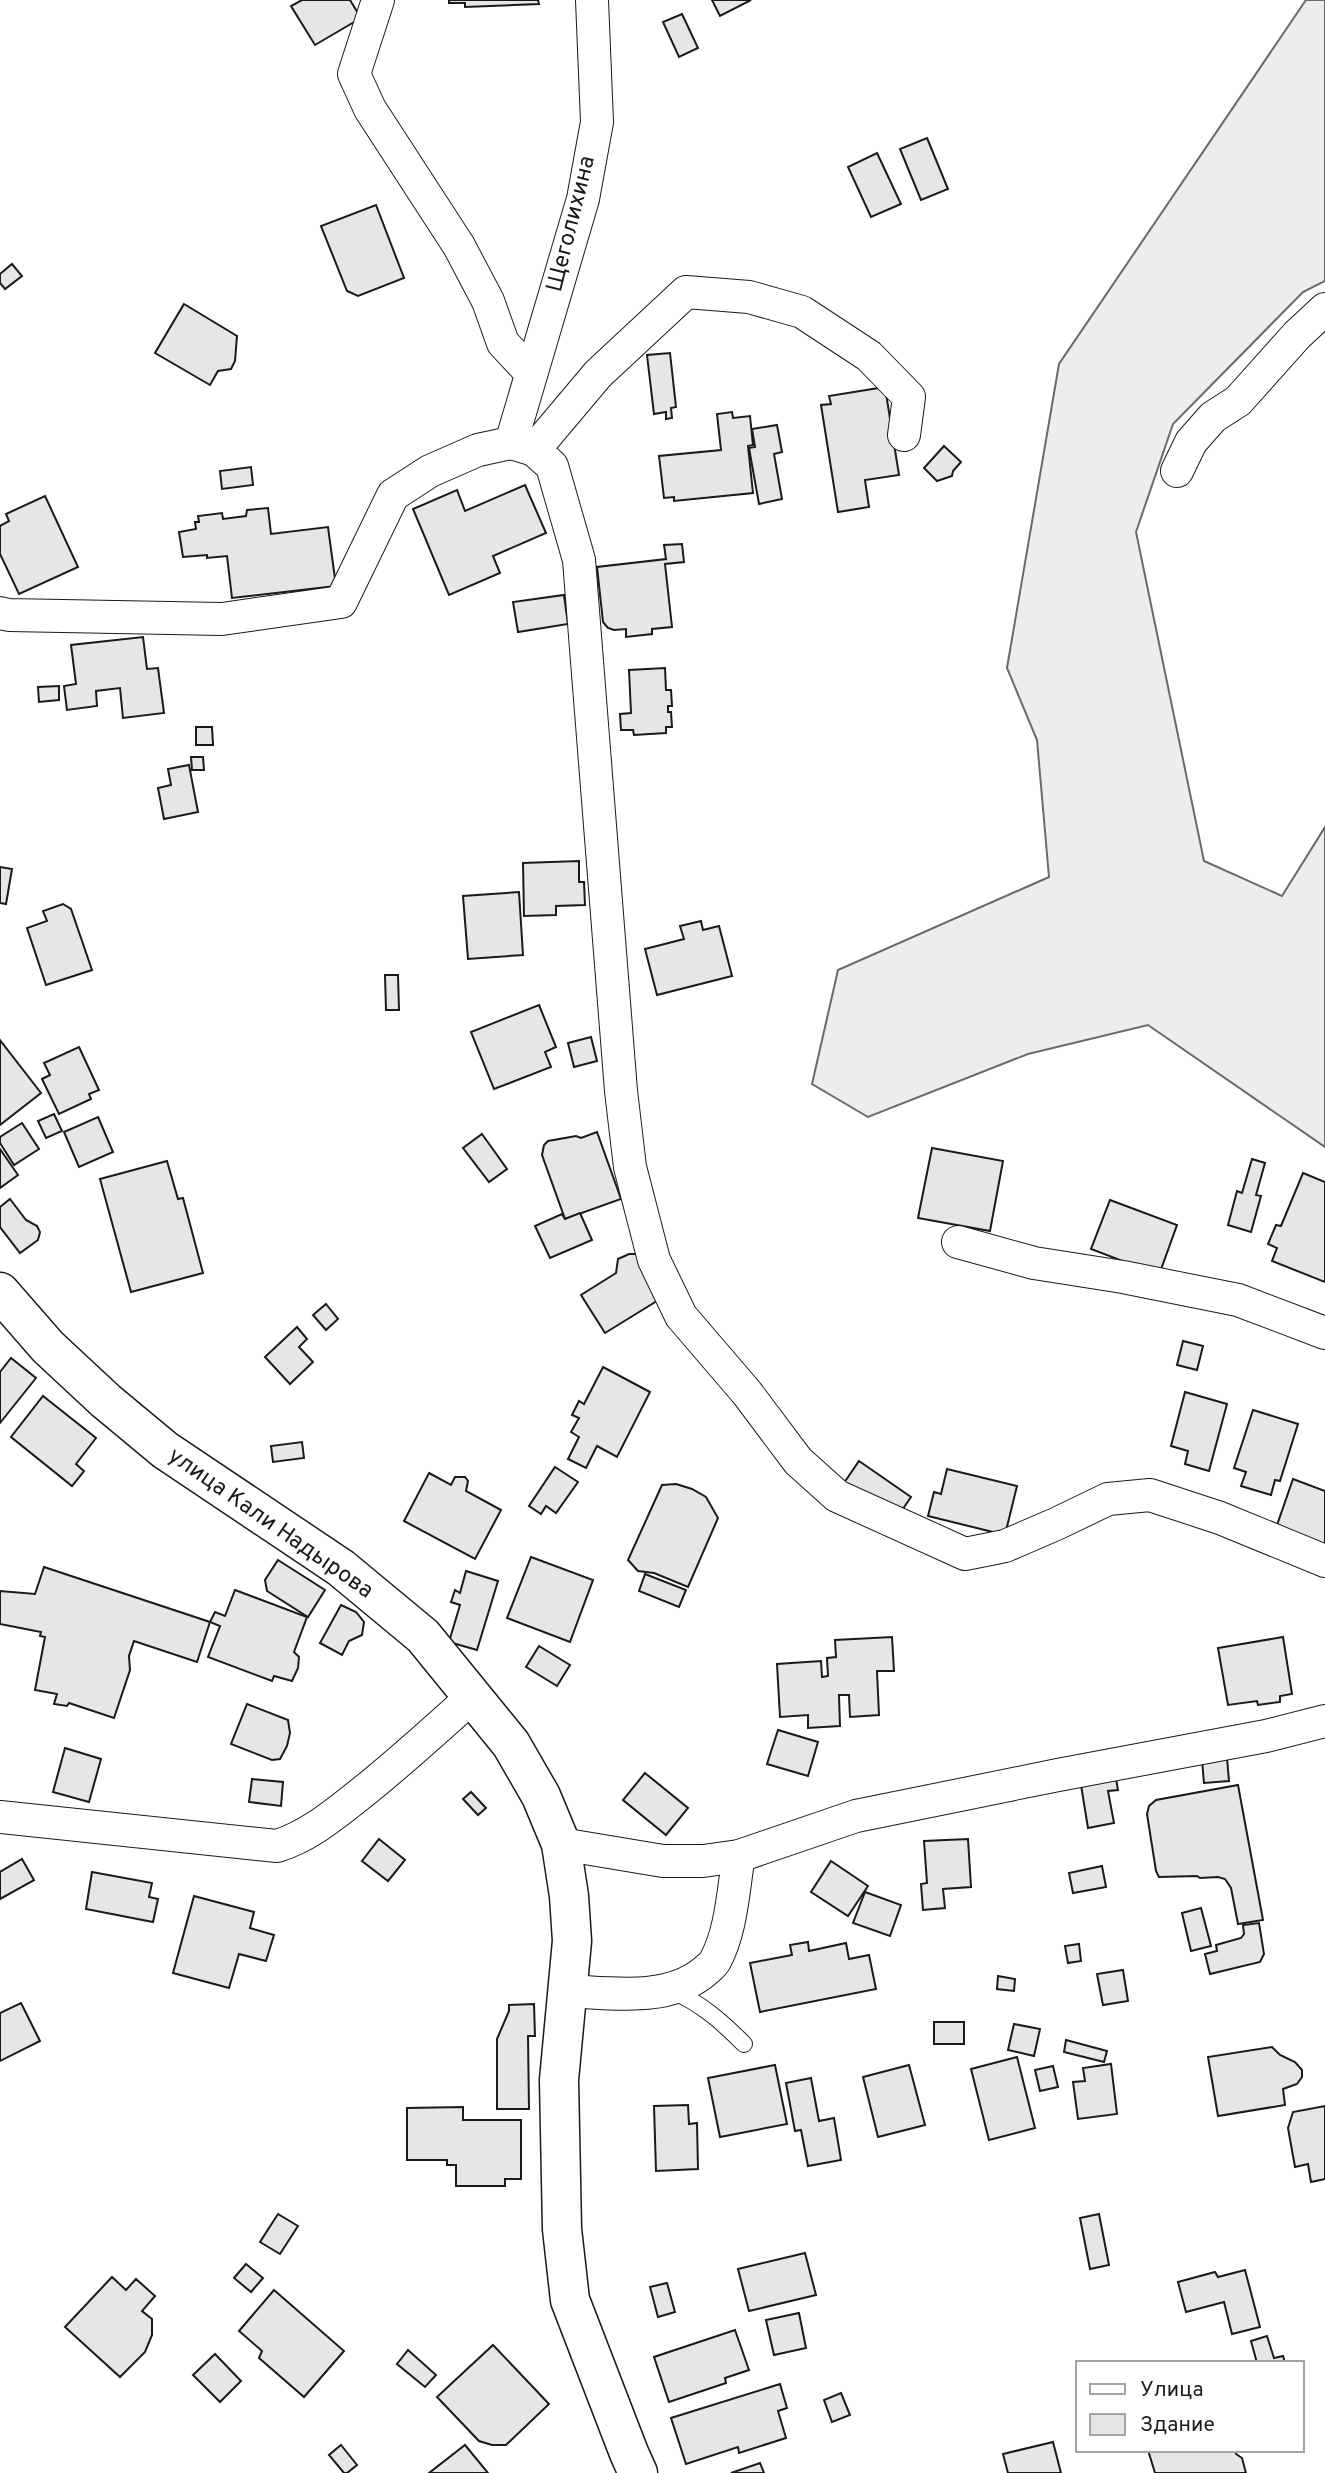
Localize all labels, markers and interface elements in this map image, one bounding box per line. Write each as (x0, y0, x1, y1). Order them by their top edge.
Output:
street label: Щеголихина (541, 153, 603, 295)
street label: улица Кали Надырова (162, 1442, 378, 1606)
legend (1076, 2361, 1304, 2452)
text: Улица (1140, 2377, 1204, 2404)
text: Здание (1140, 2412, 1215, 2439)

